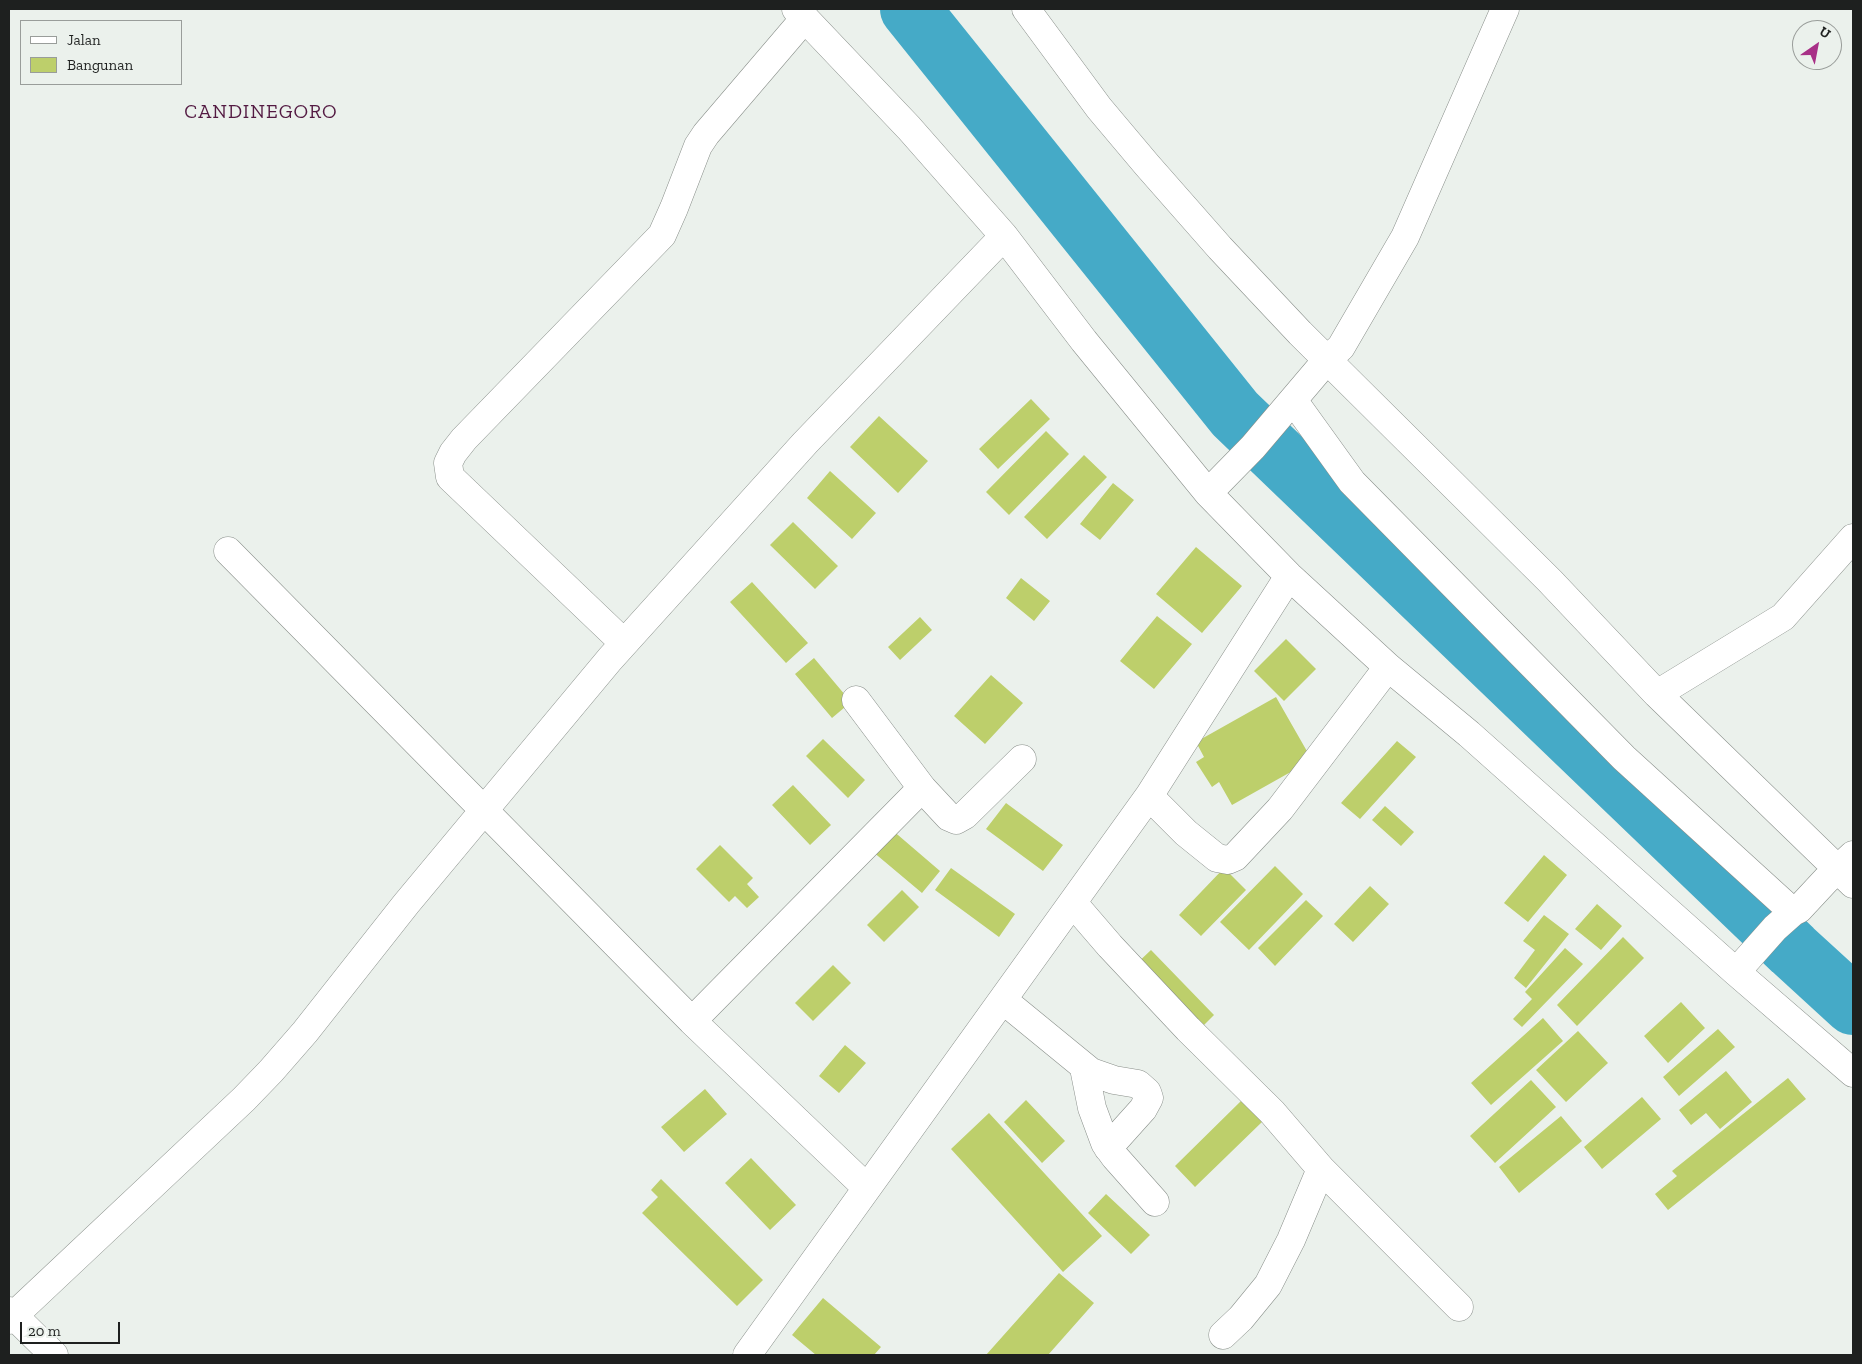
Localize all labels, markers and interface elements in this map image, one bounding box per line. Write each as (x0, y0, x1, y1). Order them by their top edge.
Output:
legend (20, 20, 182, 85)
north arrow (1792, 20, 1842, 70)
text: U (1816, 23, 1834, 43)
text: Jalan (67, 31, 101, 49)
text: Bangunan (67, 56, 133, 74)
district label: CANDINEGORO (183, 100, 339, 124)
scale bar (22, 1312, 122, 1344)
text: 20 m (28, 1322, 61, 1340)

